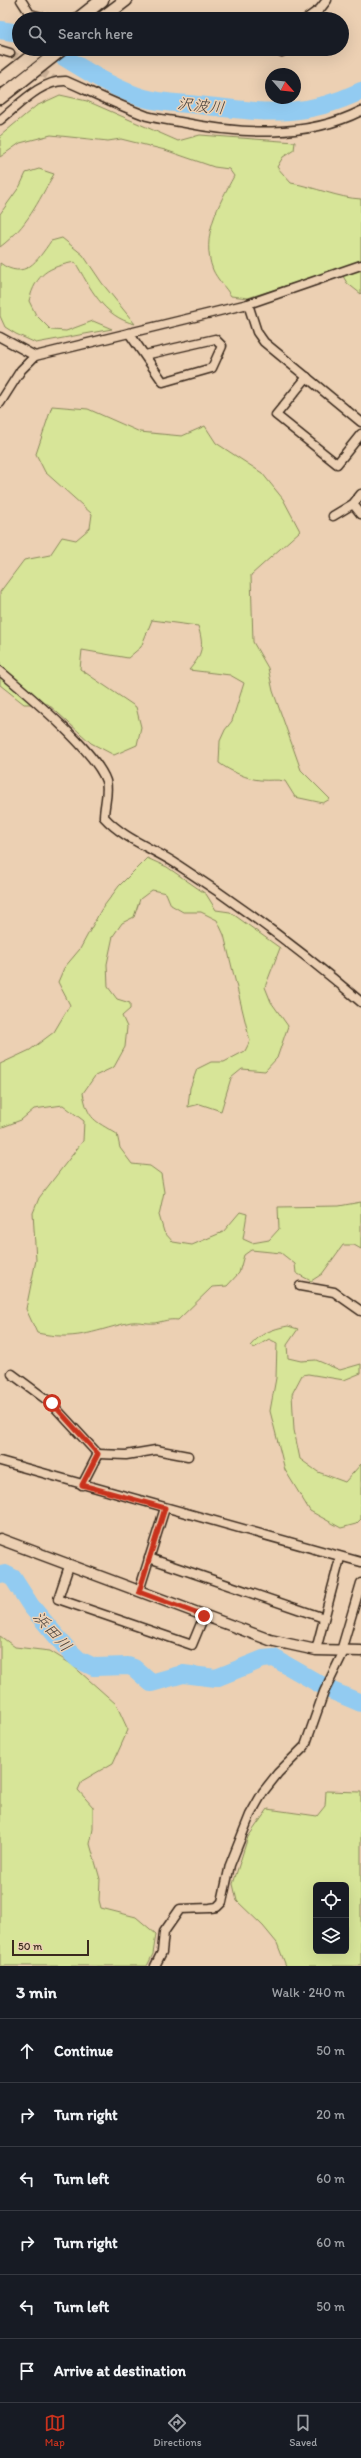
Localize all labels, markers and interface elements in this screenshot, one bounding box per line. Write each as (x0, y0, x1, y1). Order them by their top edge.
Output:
search box (12, 12, 349, 56)
icon: search (26, 23, 48, 45)
text: Search here (58, 25, 133, 43)
north arrow (265, 68, 301, 104)
water label: 沢波川 (176, 94, 226, 117)
route start (43, 1394, 61, 1412)
water label: 浜田川 (30, 1607, 76, 1656)
route end (195, 1607, 213, 1625)
map controls (313, 1882, 349, 1954)
button: locate (313, 1882, 349, 1918)
button: layers (313, 1918, 349, 1954)
scale bar (12, 1938, 89, 1957)
text: 50 m (18, 1940, 42, 1953)
text: 3 min (16, 1982, 57, 2002)
text: Walk · 240 m (272, 1985, 345, 2000)
icon: ahead (16, 2040, 38, 2062)
text: Continue (54, 2042, 113, 2060)
text: 50 m (316, 2043, 345, 2058)
icon: right (16, 2104, 38, 2126)
text: Turn right (54, 2106, 118, 2124)
text: 20 m (316, 2107, 345, 2122)
icon: left (16, 2168, 38, 2190)
text: Turn left (54, 2170, 109, 2188)
text: 60 m (316, 2171, 345, 2186)
icon: right (16, 2232, 38, 2254)
text: Turn right (54, 2234, 118, 2252)
text: 60 m (316, 2235, 345, 2250)
icon: left (16, 2296, 38, 2318)
text: Turn left (54, 2298, 109, 2316)
text: 50 m (316, 2299, 345, 2314)
icon: arrive (16, 2360, 38, 2382)
text: Arrive at destination (54, 2362, 186, 2380)
tab: Map (44, 2412, 66, 2449)
tab: Directions (153, 2412, 202, 2449)
tab: Saved (289, 2412, 317, 2449)

